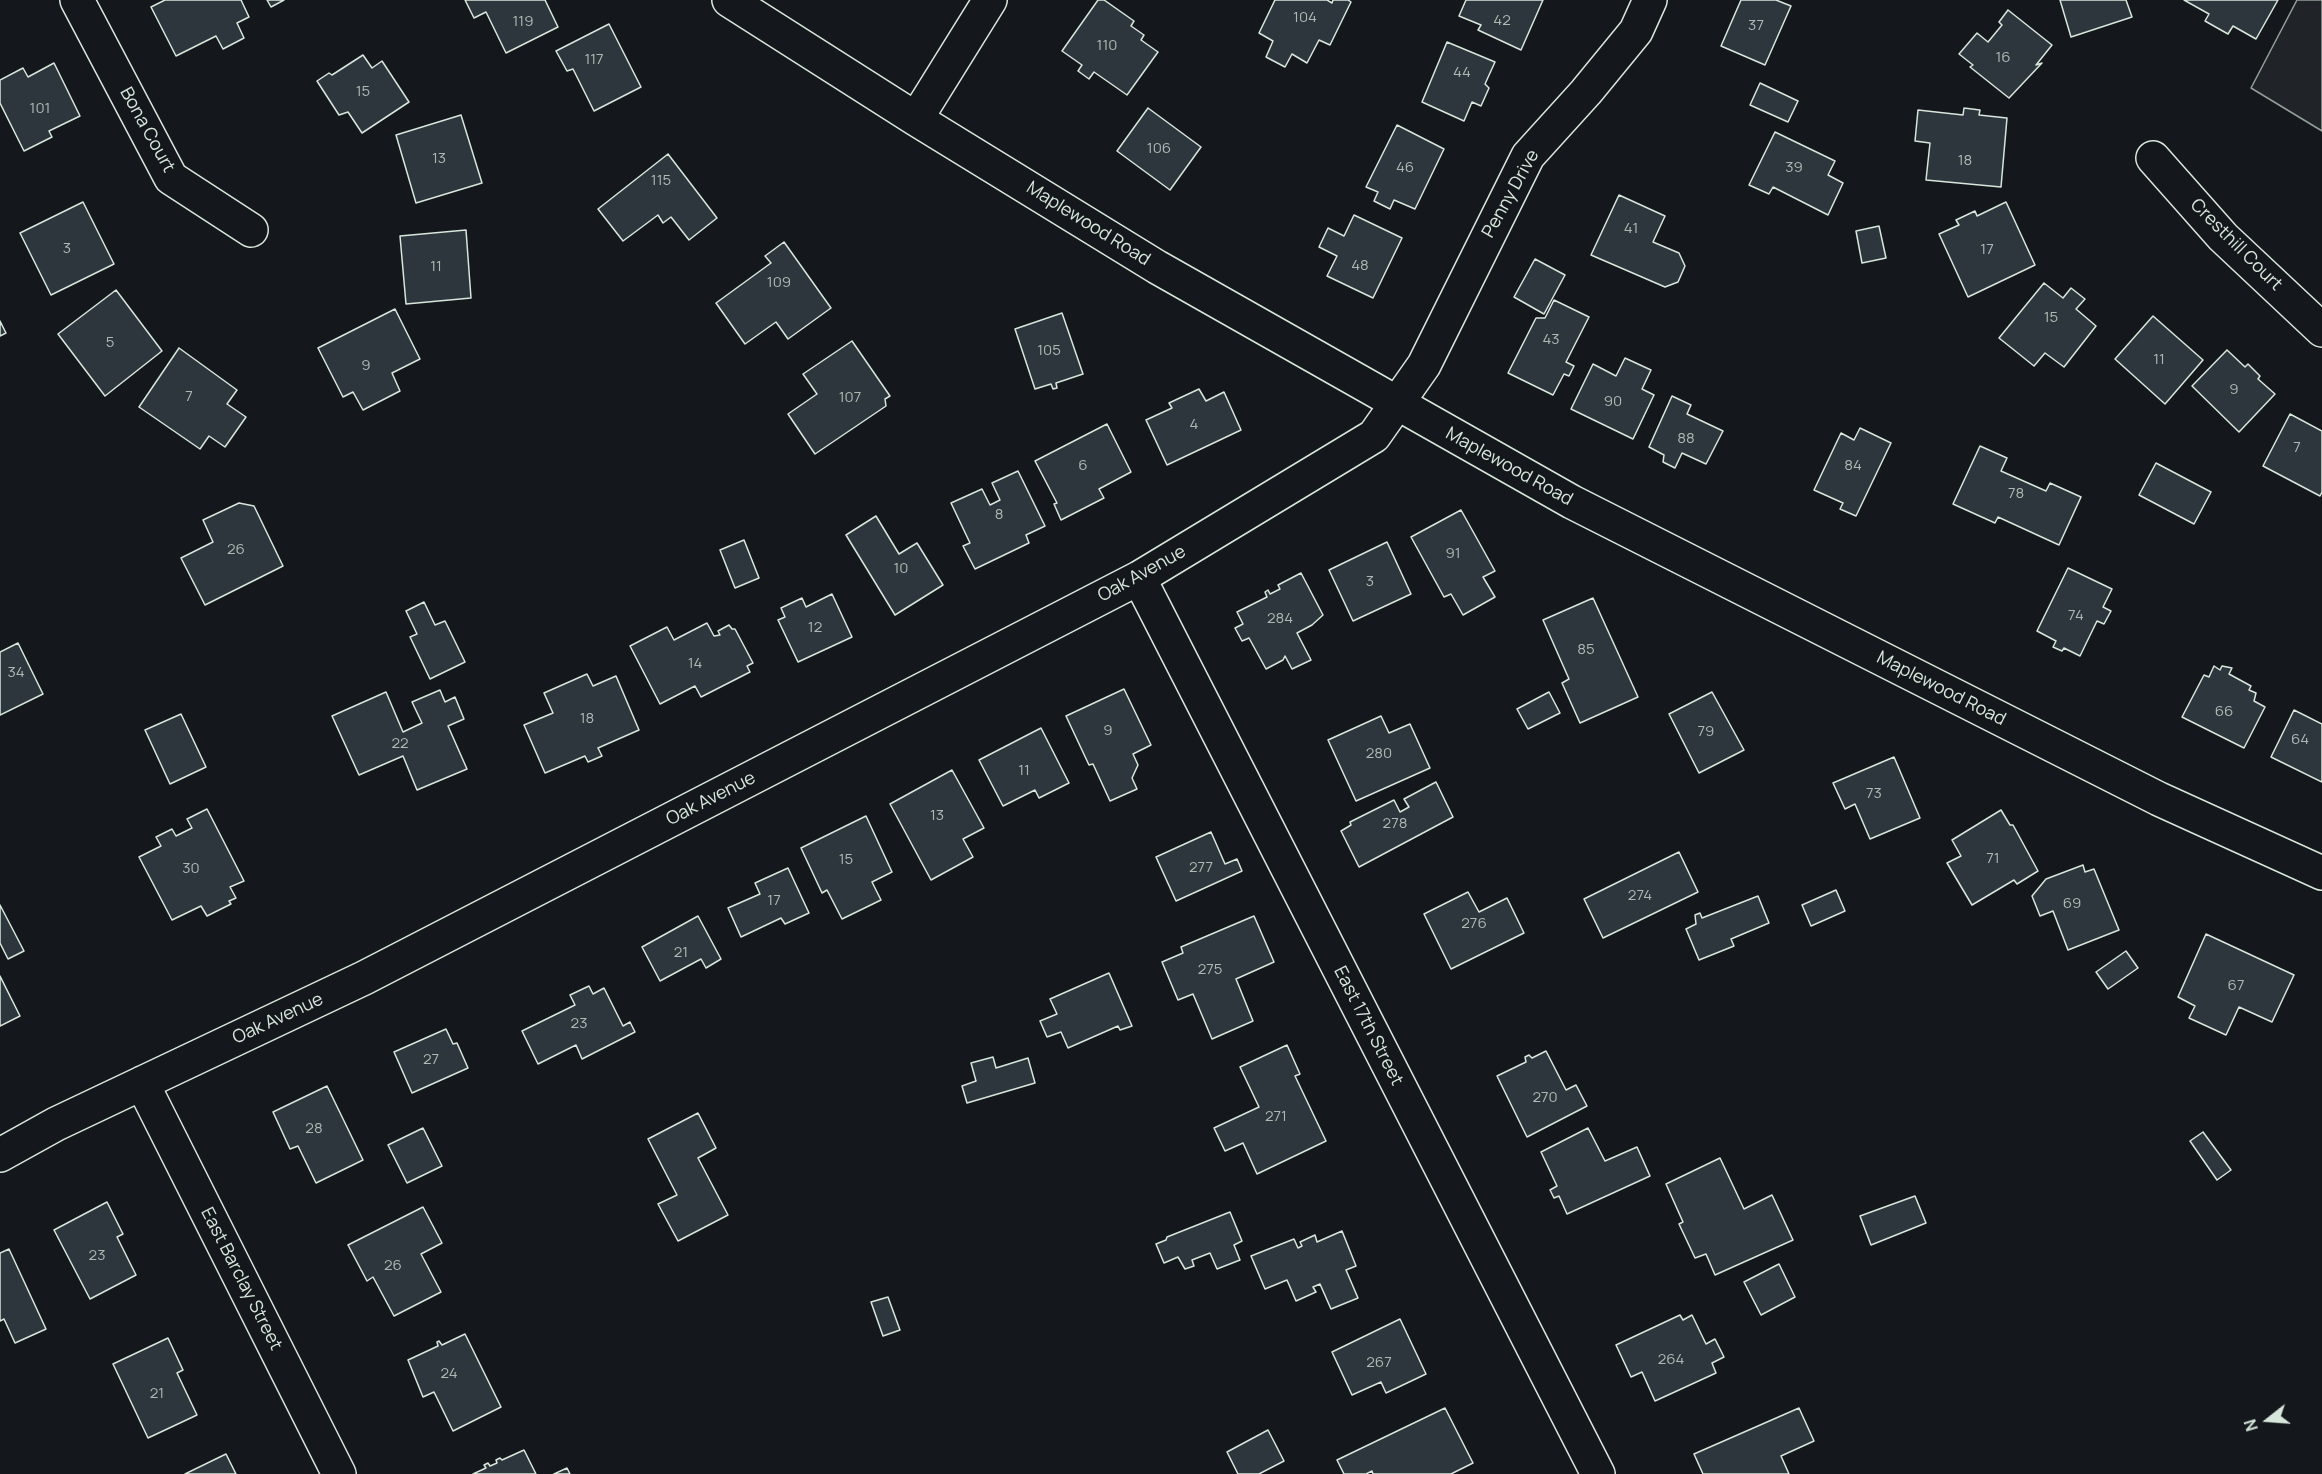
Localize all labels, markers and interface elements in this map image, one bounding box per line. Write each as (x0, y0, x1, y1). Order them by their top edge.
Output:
house number: 104 (1293, 9, 1317, 27)
house number: 42 (1493, 12, 1511, 30)
house number: 119 (512, 13, 534, 31)
house number: 37 (1748, 17, 1764, 35)
house number: 110 (1097, 37, 1117, 55)
house number: 16 (1995, 49, 2011, 67)
house number: 117 (584, 51, 604, 69)
house number: 44 (1453, 64, 1471, 82)
house number: 15 (356, 83, 370, 101)
street label: Bona Court (115, 84, 179, 176)
house number: 101 (30, 100, 50, 118)
house number: 106 (1147, 140, 1171, 158)
street label: Penny Drive (1478, 146, 1544, 242)
house number: 13 (432, 150, 446, 168)
house number: 18 (1958, 152, 1972, 170)
house number: 46 (1396, 159, 1414, 177)
house number: 39 (1785, 159, 1803, 177)
house number: 115 (651, 172, 671, 190)
street label: Maplewood Road (1022, 177, 1154, 271)
street label: Cresthill Court (2186, 195, 2286, 295)
house number: 41 (1624, 220, 1638, 238)
house number: 3 (63, 240, 71, 258)
house number: 17 (1980, 241, 1994, 259)
house number: 48 (1351, 257, 1369, 275)
house number: 11 (430, 258, 442, 276)
house number: 109 (767, 274, 791, 292)
house number: 15 (2044, 309, 2058, 327)
house number: 43 (1542, 331, 1560, 349)
house number: 5 (106, 334, 114, 352)
house number: 105 (1037, 342, 1061, 360)
house number: 11 (2153, 351, 2165, 369)
house number: 9 (361, 357, 371, 375)
house number: 9 (2229, 381, 2239, 399)
house number: 7 (185, 388, 193, 406)
house number: 107 (839, 389, 861, 407)
house number: 90 (1604, 393, 1622, 411)
house number: 4 (1190, 416, 1198, 434)
street label: Maplewood Road (1442, 423, 1576, 511)
house number: 88 (1677, 430, 1695, 448)
house number: 7 (2293, 439, 2301, 457)
house number: 6 (1078, 457, 1088, 475)
house number: 84 (1844, 457, 1862, 475)
house number: 78 (2008, 485, 2024, 503)
house number: 8 (995, 506, 1003, 524)
house number: 26 (227, 541, 245, 559)
street label: Oak Avenue (1094, 541, 1190, 607)
house number: 91 (1445, 545, 1461, 563)
house number: 10 (894, 560, 908, 578)
house number: 3 (1366, 573, 1374, 591)
house number: 74 (2068, 607, 2084, 625)
house number: 284 (1267, 610, 1293, 628)
house number: 12 (808, 619, 822, 637)
house number: 85 (1577, 641, 1595, 659)
street label: Maplewood Road (1873, 647, 2009, 731)
house number: 14 (688, 655, 702, 673)
house number: 34 (7, 664, 25, 682)
house number: 66 (2215, 703, 2233, 721)
house number: 18 (580, 710, 594, 728)
house number: 9 (1103, 722, 1113, 740)
house number: 79 (1698, 723, 1714, 741)
house number: 64 (2291, 731, 2309, 749)
house number: 22 (391, 735, 409, 753)
house number: 280 (1366, 745, 1392, 763)
house number: 11 (1018, 762, 1030, 780)
street label: Oak Avenue (663, 767, 759, 831)
house number: 73 (1866, 785, 1882, 803)
house number: 13 (930, 807, 944, 825)
house number: 278 (1383, 815, 1407, 833)
house number: 71 (1986, 850, 2000, 868)
house number: 15 (839, 851, 853, 869)
house number: 277 (1189, 859, 1213, 877)
house number: 30 (182, 860, 200, 878)
house number: 274 (1628, 887, 1652, 905)
house number: 17 (767, 892, 781, 910)
house number: 69 (2063, 895, 2081, 913)
house number: 276 (1461, 915, 1487, 933)
house number: 21 (674, 944, 688, 962)
house number: 275 (1198, 961, 1222, 979)
street label: East 17th Street (1329, 963, 1407, 1089)
house number: 67 (2228, 977, 2244, 995)
street label: Oak Avenue (229, 989, 327, 1049)
house number: 23 (571, 1015, 587, 1033)
house number: 27 (423, 1051, 439, 1069)
house number: 270 (1532, 1089, 1558, 1107)
house number: 271 (1265, 1108, 1287, 1126)
house number: 28 (305, 1120, 323, 1138)
street label: East Barclay Street (196, 1204, 286, 1354)
house number: 23 (89, 1247, 105, 1265)
house number: 26 (384, 1257, 402, 1275)
house number: 264 (1658, 1351, 1684, 1369)
house number: 267 (1366, 1354, 1392, 1372)
house number: 24 (440, 1365, 458, 1383)
house number: 21 (150, 1385, 164, 1403)
north arrow (2238, 1390, 2298, 1450)
text: N (2239, 1417, 2263, 1434)

